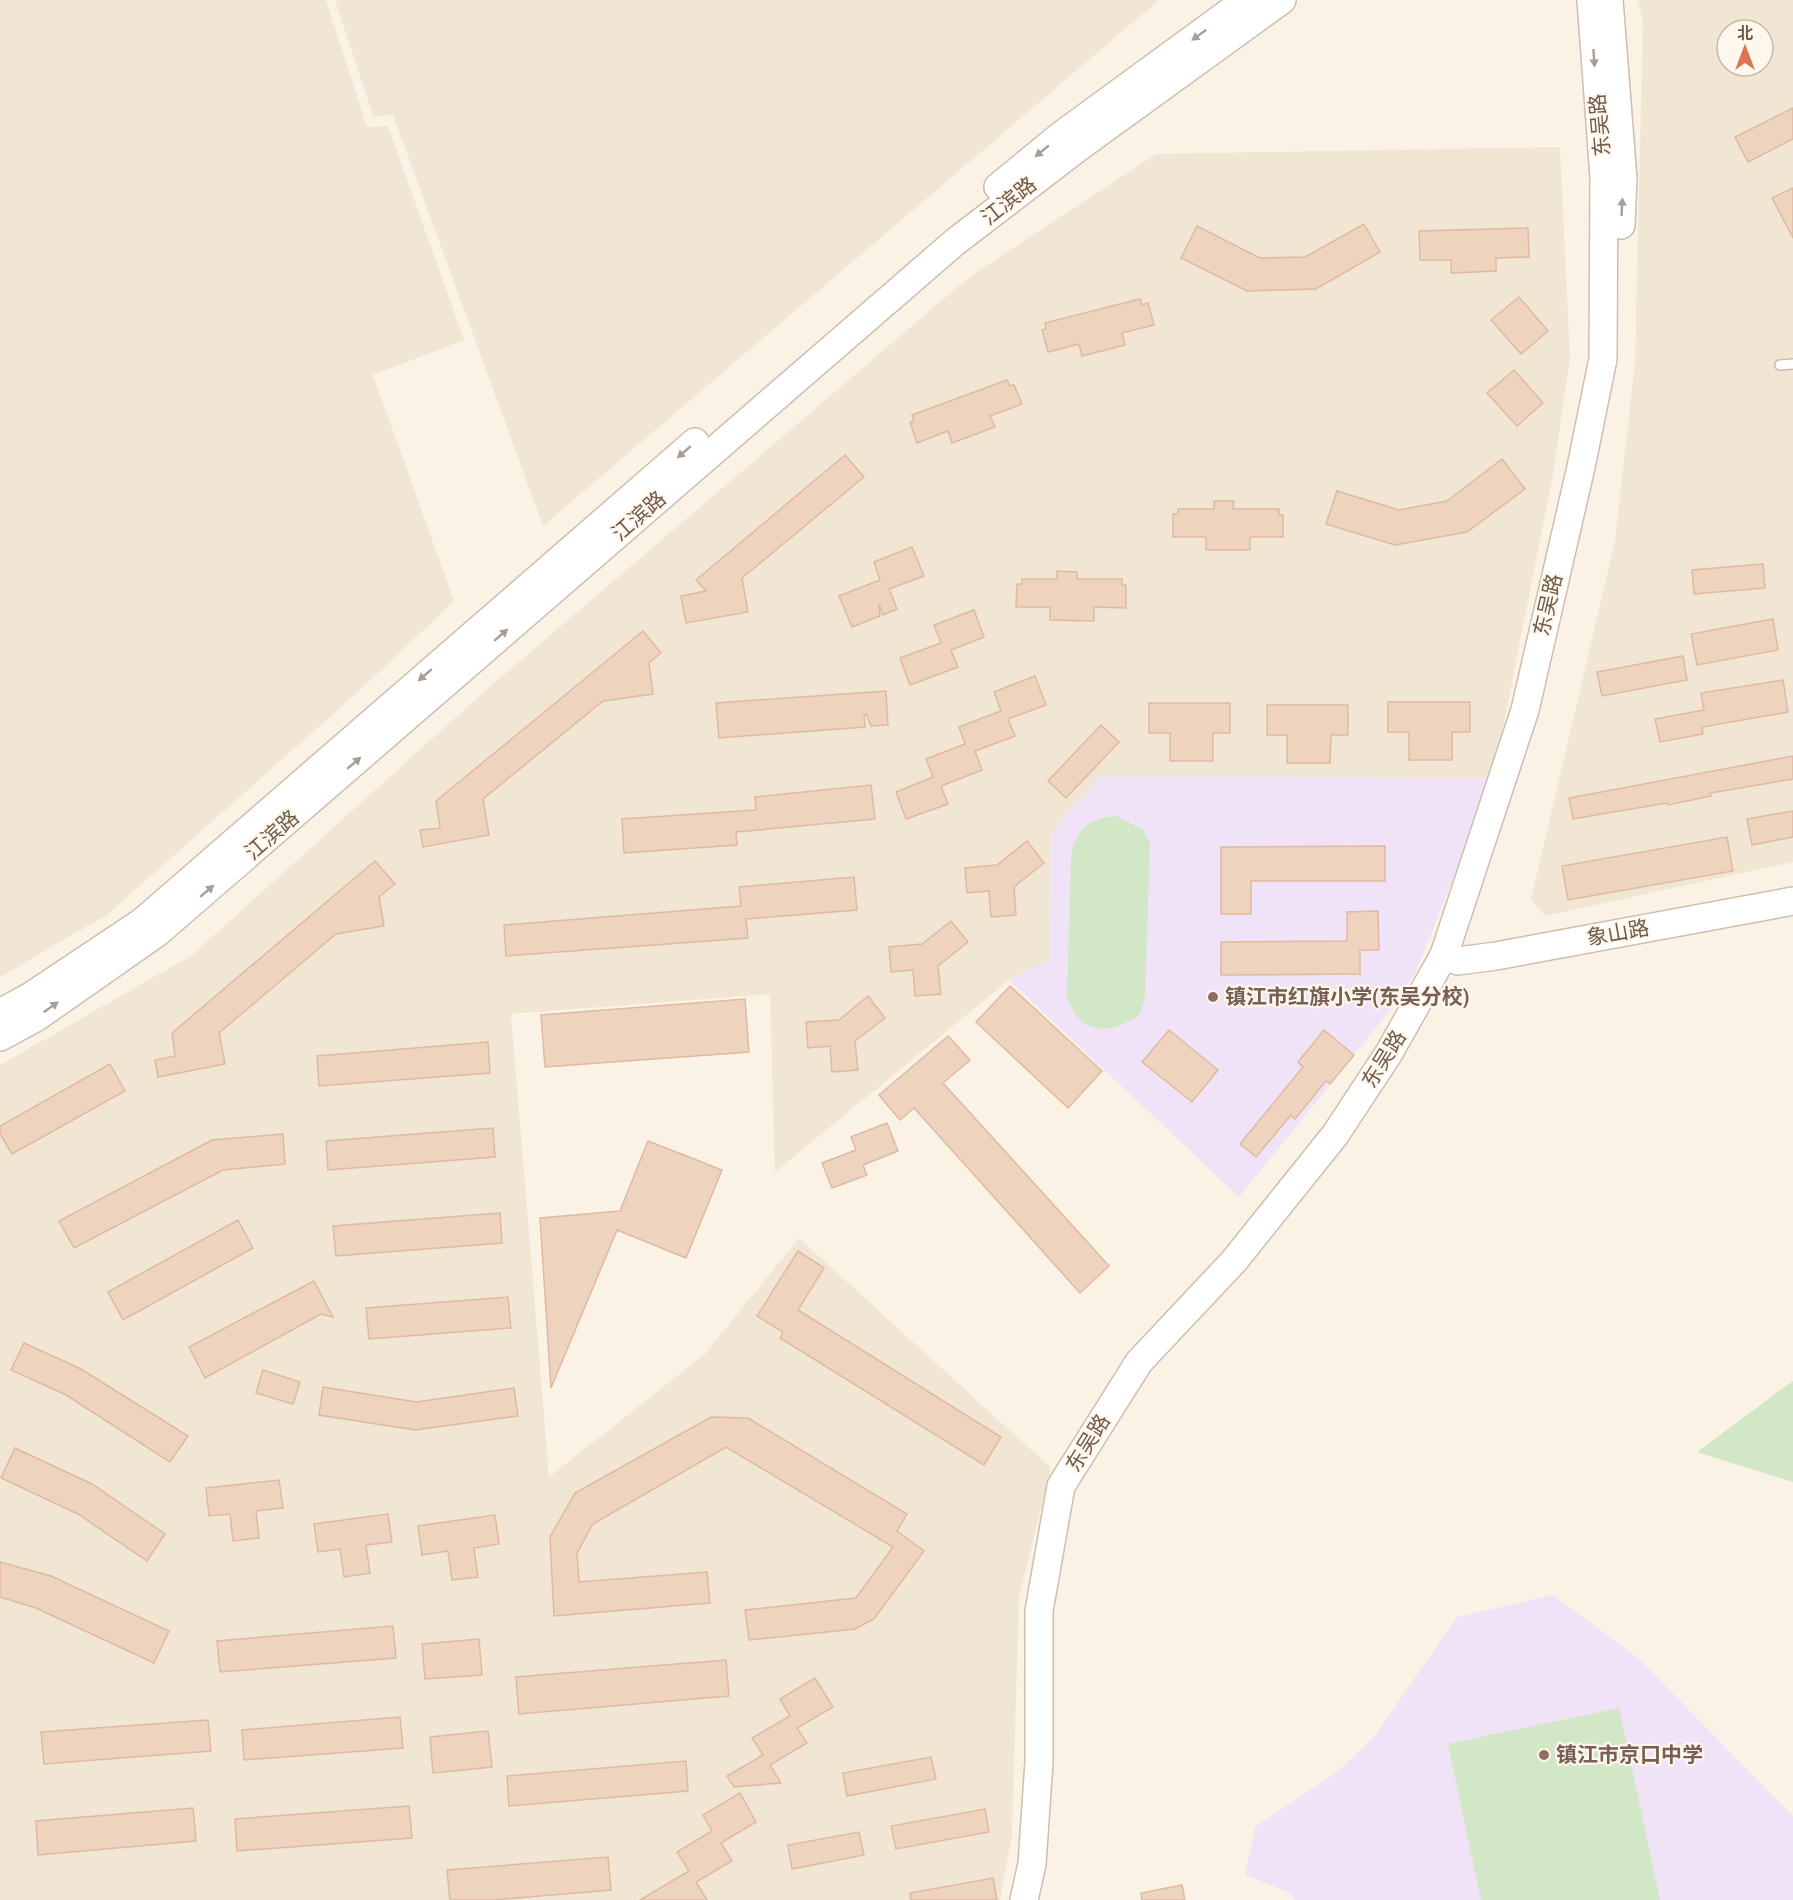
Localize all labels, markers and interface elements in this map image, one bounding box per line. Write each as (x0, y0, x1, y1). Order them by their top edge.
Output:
north arrow (1715, 18, 1775, 78)
text: 北 (1737, 24, 1753, 43)
one-way arrow (1192, 29, 1208, 41)
one-way arrow (1590, 49, 1599, 68)
street label: 东吴路 (1585, 93, 1615, 157)
one-way arrow (1034, 144, 1050, 157)
street label: 江滨路 (977, 172, 1041, 230)
one-way arrow (1618, 198, 1627, 217)
one-way arrow (677, 445, 692, 458)
street label: 江滨路 (607, 486, 671, 546)
street label: 东吴路 (1529, 572, 1567, 638)
one-way arrow (494, 629, 509, 642)
one-way arrow (418, 668, 433, 681)
one-way arrow (346, 757, 361, 770)
street label: 江滨路 (240, 805, 304, 865)
one-way arrow (199, 884, 214, 898)
street label: 象山路 (1585, 916, 1651, 950)
place label: 镇江市红旗小学(东吴分校) (1225, 985, 1470, 1009)
marker: 镇江市红旗小学(东吴分校) (1206, 990, 1220, 1004)
one-way arrow (42, 1001, 58, 1013)
street label: 东吴路 (1357, 1026, 1411, 1092)
street label: 东吴路 (1061, 1410, 1115, 1476)
place label: 镇江市京口中学 (1556, 1743, 1703, 1767)
marker: 镇江市京口中学 (1537, 1748, 1551, 1762)

